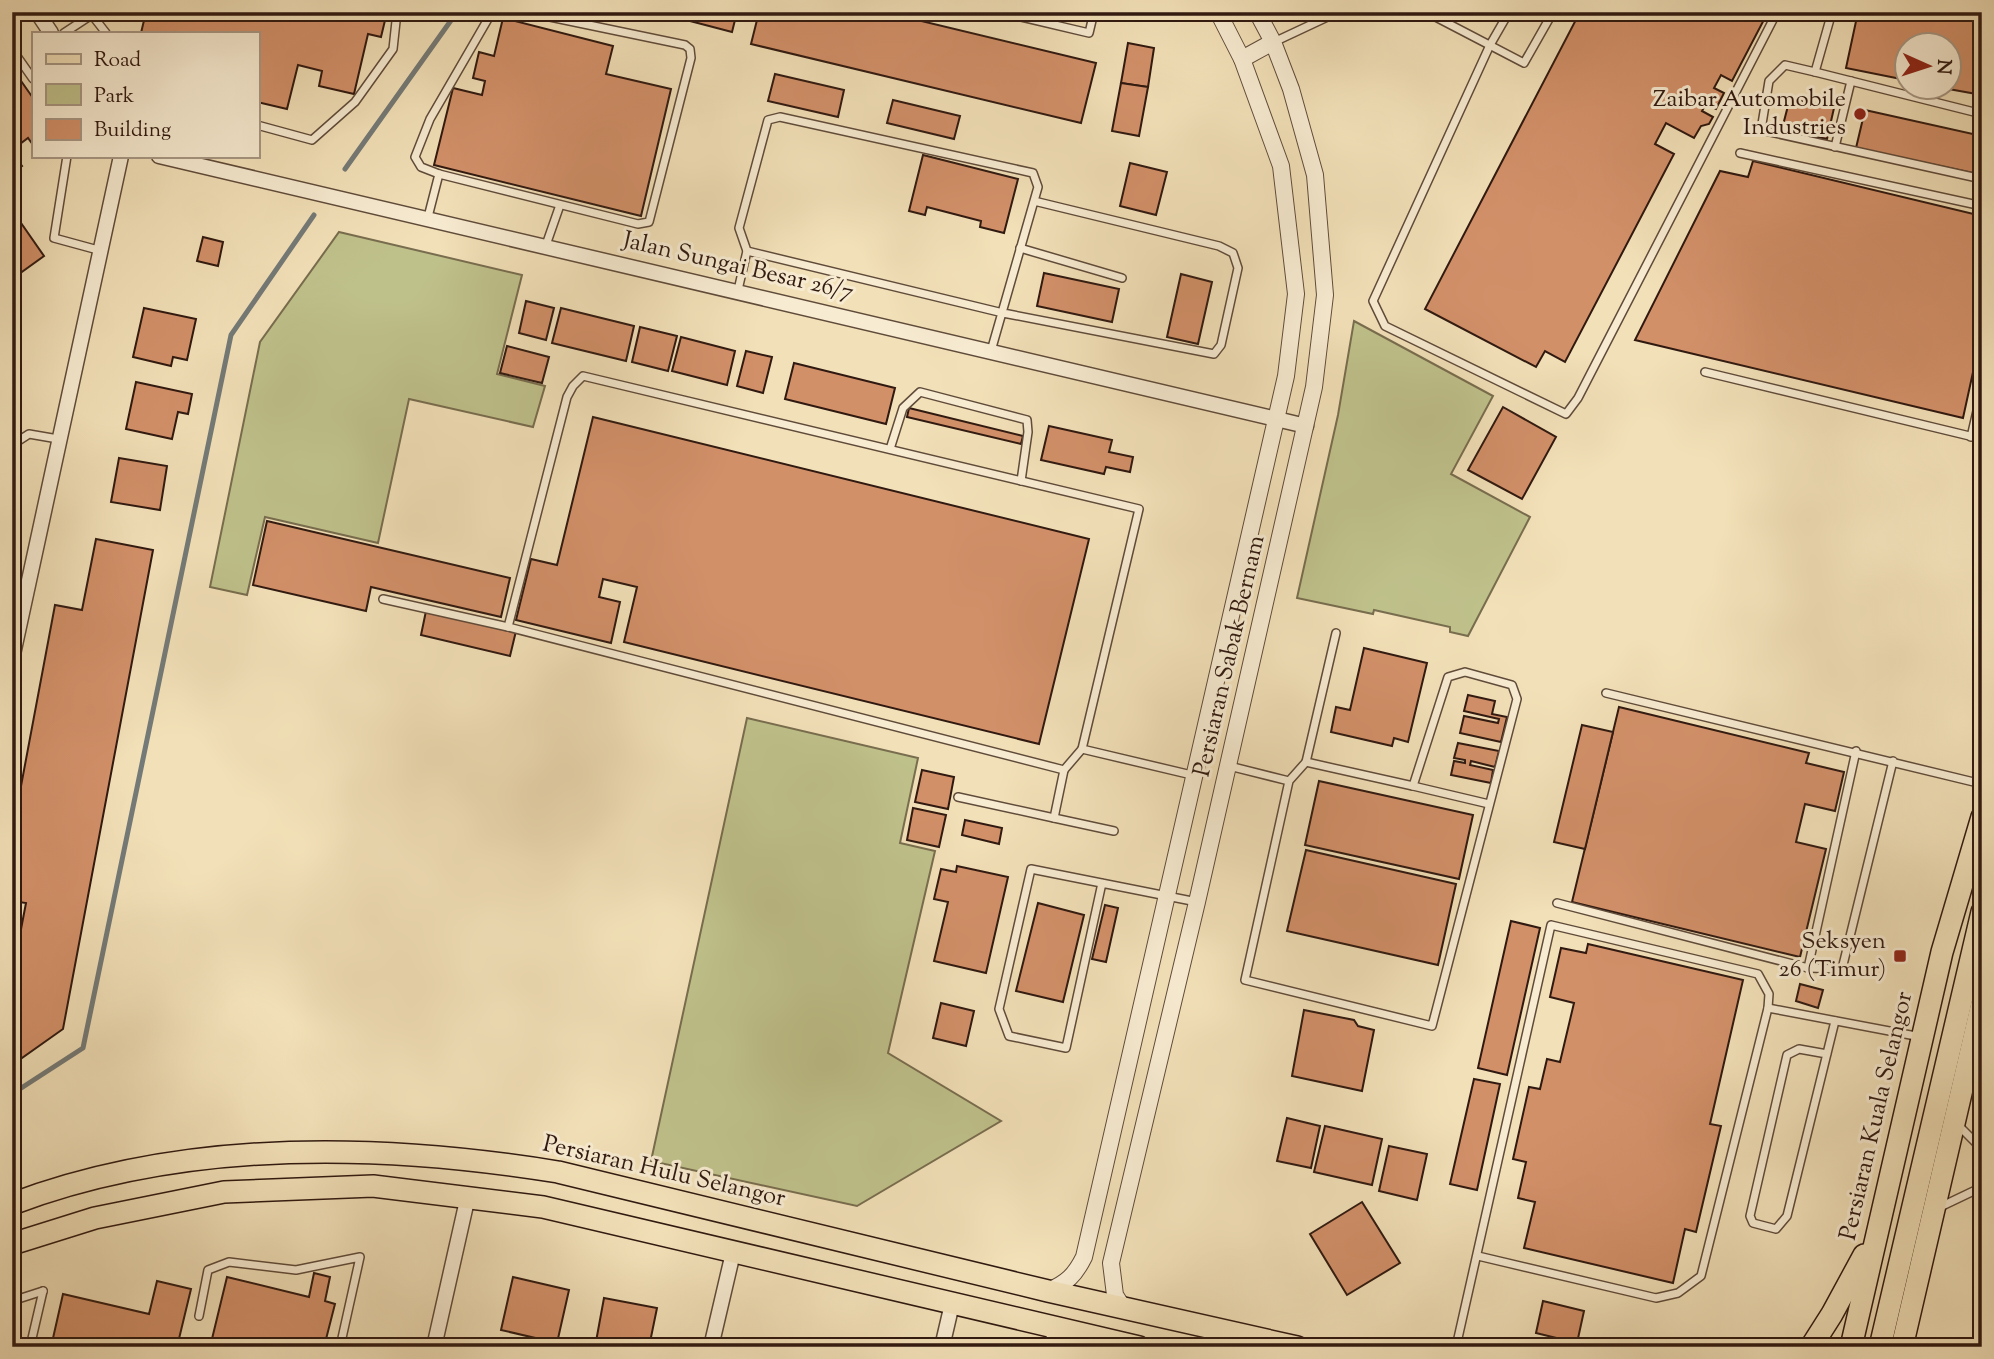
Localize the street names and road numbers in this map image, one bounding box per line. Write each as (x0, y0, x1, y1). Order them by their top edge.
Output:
street label: Jalan Sungai Besar 26/7 (617, 223, 857, 310)
street label: Persiaran Sabak Bernam (1186, 532, 1274, 780)
street label: Persiaran Kuala Selangor (1832, 988, 1922, 1244)
street label: Persiaran Hulu Selangor (539, 1128, 789, 1216)

